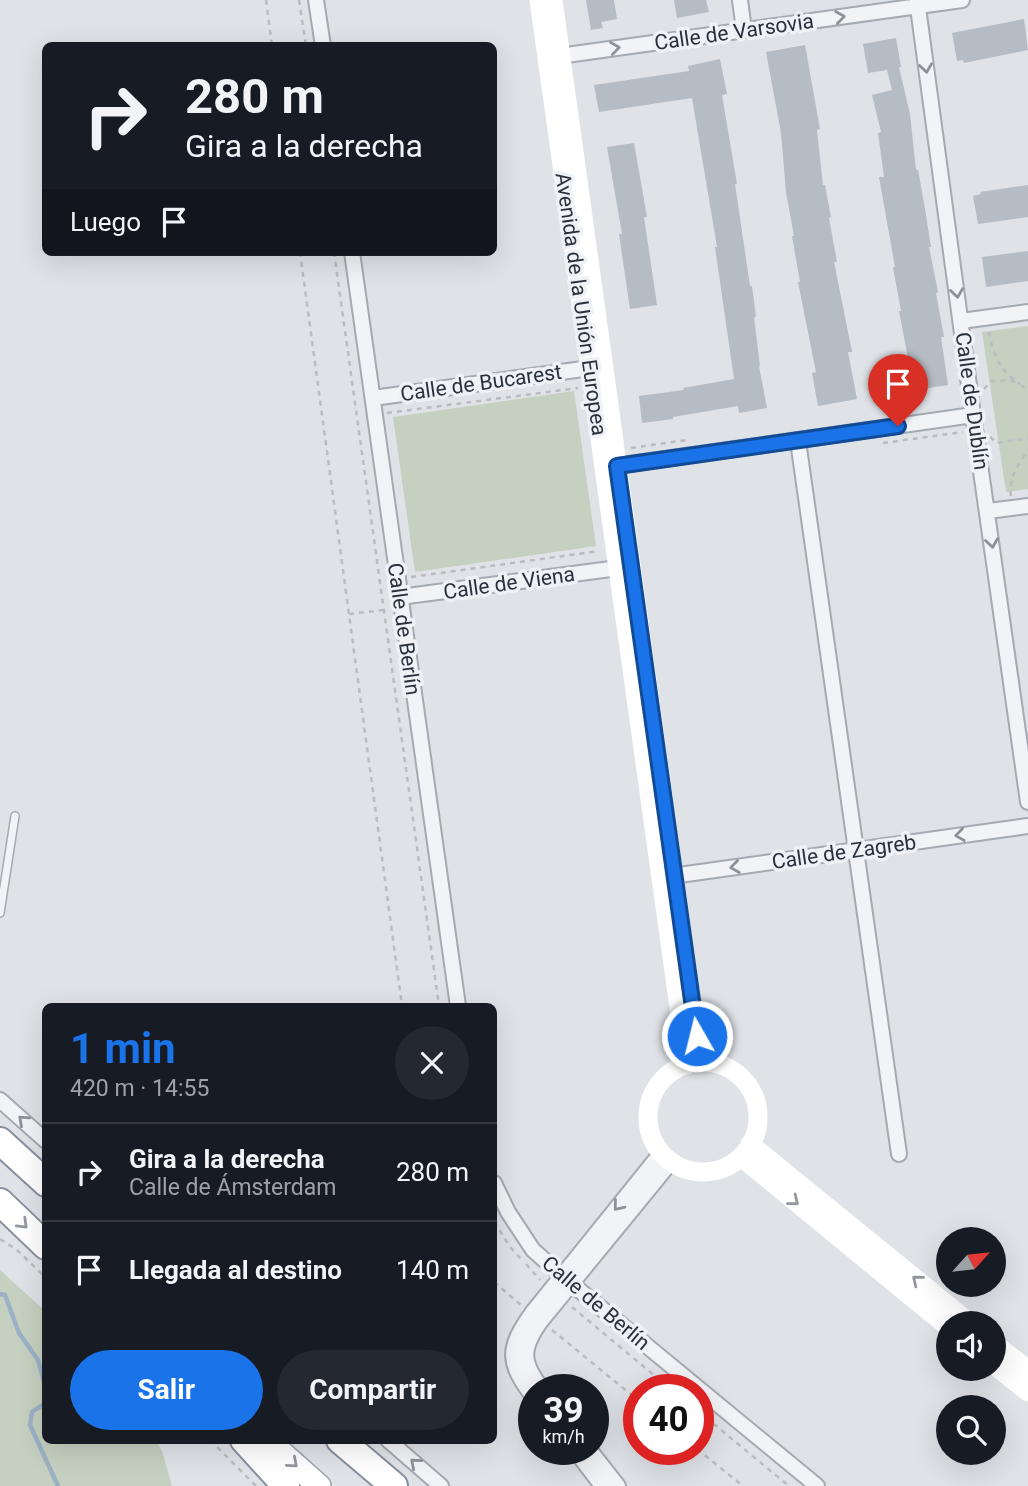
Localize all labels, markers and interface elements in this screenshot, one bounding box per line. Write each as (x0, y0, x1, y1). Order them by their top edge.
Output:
street label: Calle de Varsovia (653, 9, 815, 55)
one-way arrow (834, 10, 846, 25)
one-way arrow (609, 41, 620, 56)
one-way arrow (919, 62, 934, 73)
text: 280 m (185, 68, 324, 125)
icon: right (70, 70, 161, 161)
text: Gira a la derecha (185, 127, 423, 165)
street label: Avenida de la Unión Europea (551, 171, 611, 437)
icon: arrive (155, 203, 193, 241)
text: Luego (70, 207, 141, 237)
one-way arrow (949, 287, 964, 299)
street label: Calle de Dublín (950, 331, 994, 471)
pin (868, 354, 928, 426)
street label: Calle de Bucarest (399, 360, 563, 406)
icon: arrive (879, 365, 917, 403)
one-way arrow (985, 537, 1000, 548)
street label: Calle de Berlín (383, 561, 425, 697)
street label: Calle de Viena (442, 562, 576, 604)
one-way arrow (955, 828, 966, 843)
street label: Calle de Zagreb (770, 830, 918, 874)
one-way arrow (729, 859, 741, 874)
position arrow (660, 999, 734, 1073)
text: 1 min (70, 1024, 176, 1073)
button: close (395, 1026, 469, 1100)
text: 420 m · 14:55 (70, 1075, 209, 1102)
one-way arrow (18, 1116, 31, 1129)
text: Gira a la derecha (129, 1144, 325, 1174)
icon: right (70, 1153, 108, 1191)
text: 280 m (396, 1157, 469, 1187)
text: Calle de Ámsterdam (129, 1174, 336, 1201)
one-way arrow (786, 1192, 798, 1205)
one-way arrow (614, 1198, 627, 1210)
one-way arrow (15, 1215, 28, 1228)
north arrow (936, 1227, 1006, 1297)
map controls (936, 1227, 1006, 1465)
icon: arrive (70, 1251, 108, 1289)
street label: Calle de Berlín (537, 1251, 655, 1355)
text: Llegada al destino (129, 1255, 342, 1285)
text: 140 m (396, 1255, 469, 1285)
one-way arrow (913, 1276, 926, 1288)
button: sound (936, 1311, 1006, 1381)
button: Salir (70, 1350, 263, 1430)
button: Compartir (277, 1350, 469, 1430)
speed limit sign: 40 (623, 1374, 714, 1465)
text: 39 (543, 1390, 584, 1431)
button: search (936, 1395, 1006, 1465)
text: km/h (542, 1426, 585, 1447)
one-way arrow (284, 1455, 297, 1467)
one-way arrow (410, 1459, 423, 1471)

